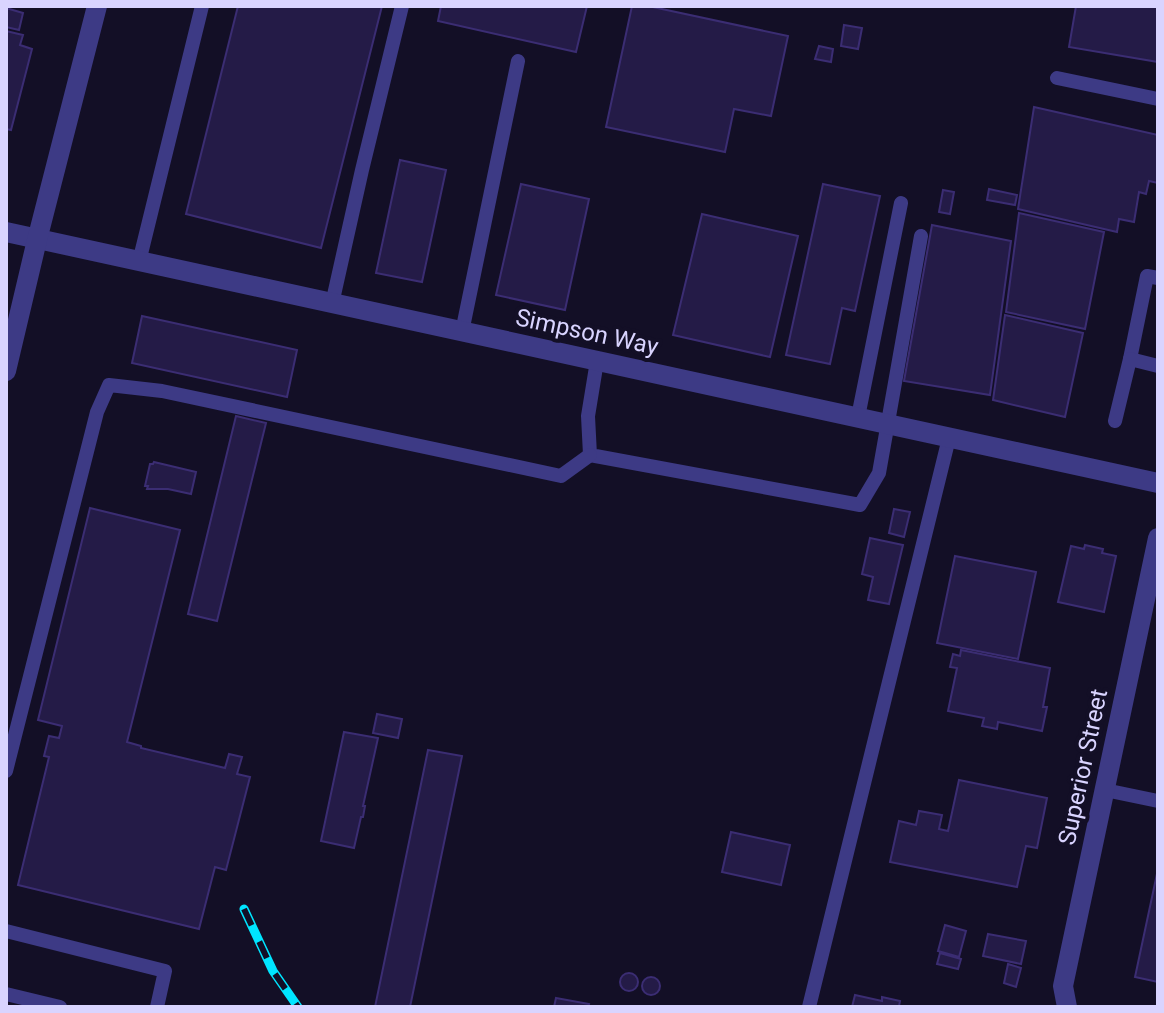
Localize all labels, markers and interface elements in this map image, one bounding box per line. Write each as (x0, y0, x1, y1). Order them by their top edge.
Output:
street label: Simpson Way (513, 303, 661, 361)
street label: Superior Street (1053, 686, 1113, 848)

